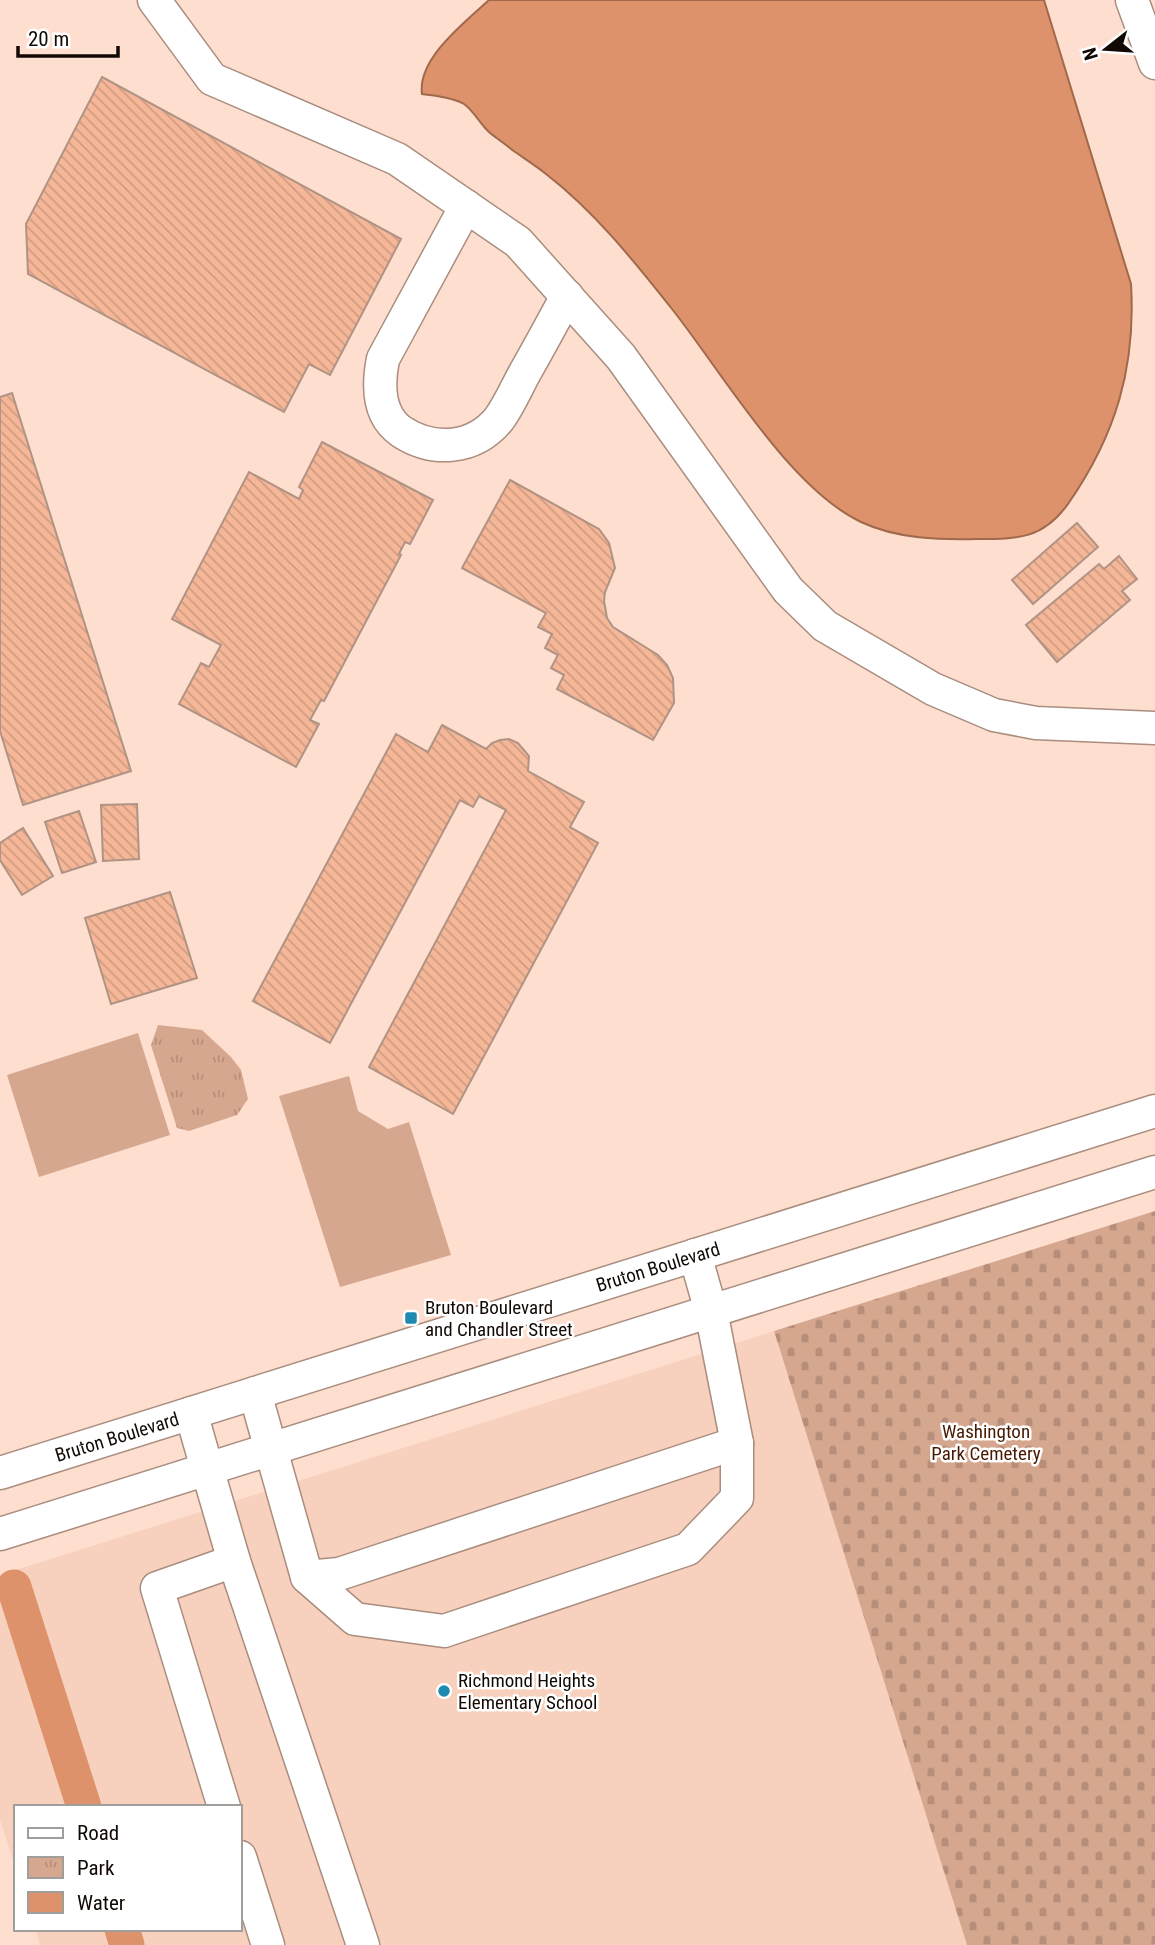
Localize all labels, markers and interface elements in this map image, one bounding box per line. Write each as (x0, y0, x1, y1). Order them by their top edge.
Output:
scale bar (18, 14, 117, 58)
north arrow (1071, 14, 1141, 84)
text: 20 m (28, 27, 69, 51)
text: N (1078, 45, 1103, 63)
street label: Bruton Boulevard (593, 1237, 723, 1297)
place label: Bruton Boulevard and Chandler Street (425, 1296, 573, 1341)
marker: Bruton Boulevard and Chandler Street (403, 1310, 419, 1326)
street label: Bruton Boulevard (52, 1407, 182, 1467)
park label: Washington Park Cemetery (931, 1420, 1041, 1465)
place label: Richmond Heights Elementary School (458, 1669, 597, 1714)
marker: Richmond Heights Elementary School (436, 1683, 452, 1699)
legend (14, 1805, 242, 1931)
text: Road (77, 1821, 119, 1845)
text: Park (77, 1856, 115, 1880)
text: Water (77, 1891, 125, 1915)

